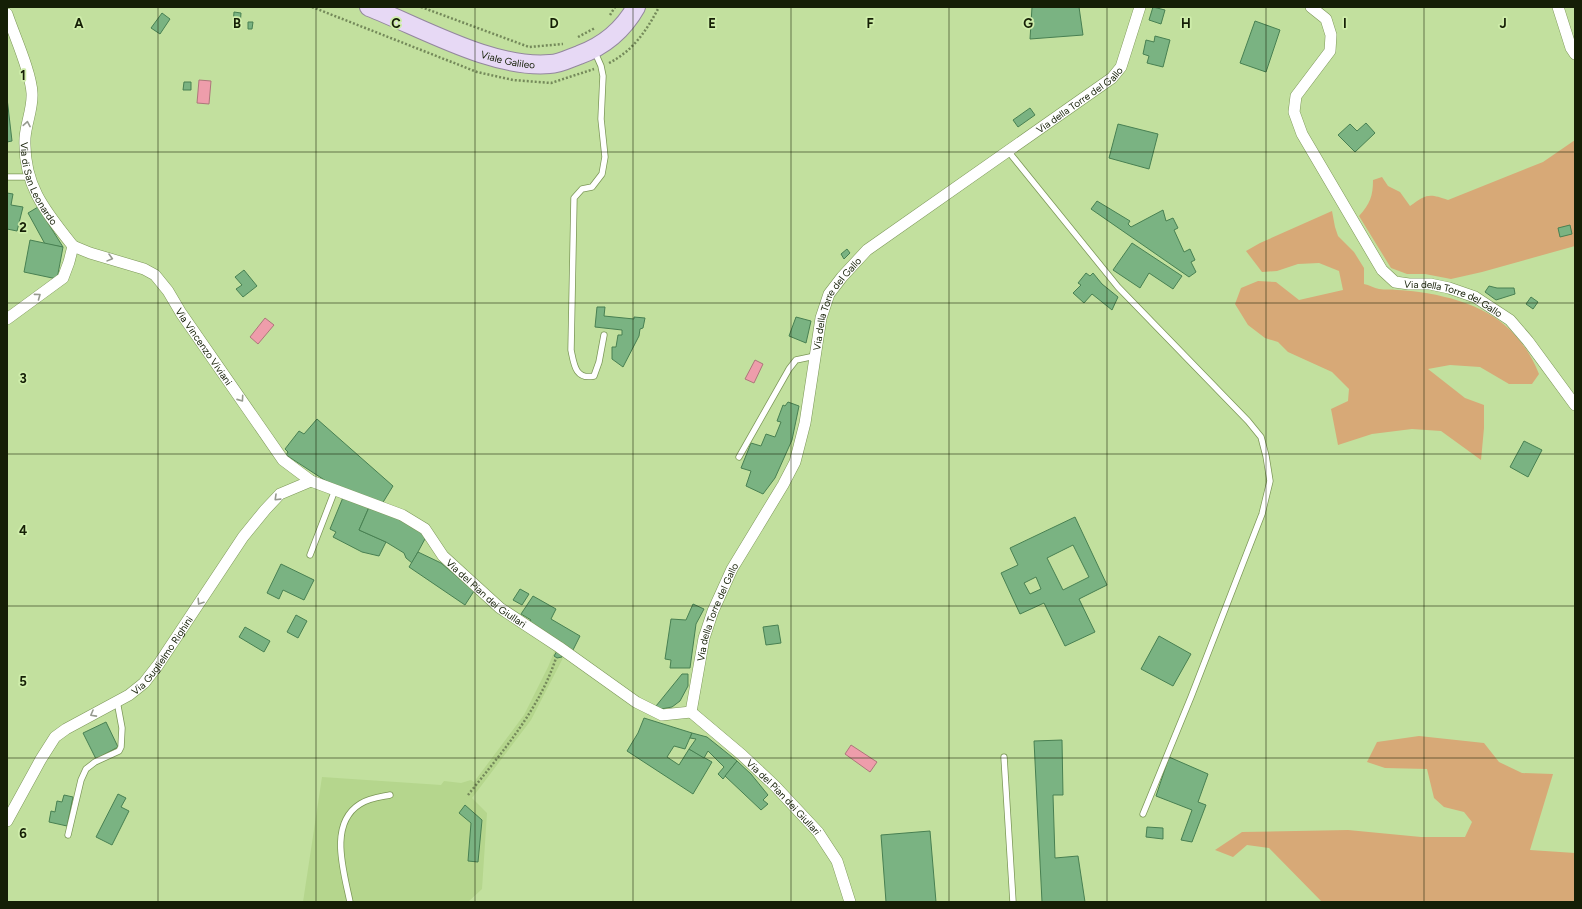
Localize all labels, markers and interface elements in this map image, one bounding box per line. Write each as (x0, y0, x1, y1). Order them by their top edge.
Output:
text: A (74, 16, 84, 31)
text: B (233, 16, 241, 31)
text: C (391, 16, 401, 31)
text: D (549, 16, 559, 31)
text: E (708, 16, 716, 31)
text: F (866, 16, 874, 31)
text: G (1023, 16, 1033, 31)
text: H (1181, 16, 1191, 31)
text: I (1343, 16, 1347, 31)
text: J (1499, 16, 1507, 31)
street label: Viale Galileo (479, 47, 536, 71)
street label: Via della Torre del Gallo (1033, 64, 1125, 136)
text: 1 (20, 68, 26, 83)
one-way arrow (23, 121, 31, 127)
street label: Via di San Leonardo (18, 142, 61, 228)
text: 2 (19, 220, 27, 235)
one-way arrow (107, 254, 113, 262)
street label: Via della Torre del Gallo (810, 254, 864, 351)
street label: Via della Torre del Gallo (1403, 277, 1505, 320)
one-way arrow (34, 294, 41, 301)
street label: Via Vincenzo Viviani (173, 305, 235, 388)
text: 3 (19, 371, 27, 386)
one-way arrow (236, 395, 243, 402)
one-way arrow (274, 493, 281, 501)
text: 4 (19, 523, 27, 538)
street label: Via del Pian dei Giullari (443, 556, 529, 630)
street label: Via della Torre del Gallo (694, 560, 741, 662)
one-way arrow (197, 598, 204, 605)
street label: Via Guglielmo Righini (128, 613, 195, 697)
text: 5 (19, 674, 27, 689)
one-way arrow (90, 710, 97, 717)
street label: Via del Pian dei Giullari (744, 756, 824, 837)
text: 6 (19, 826, 27, 841)

